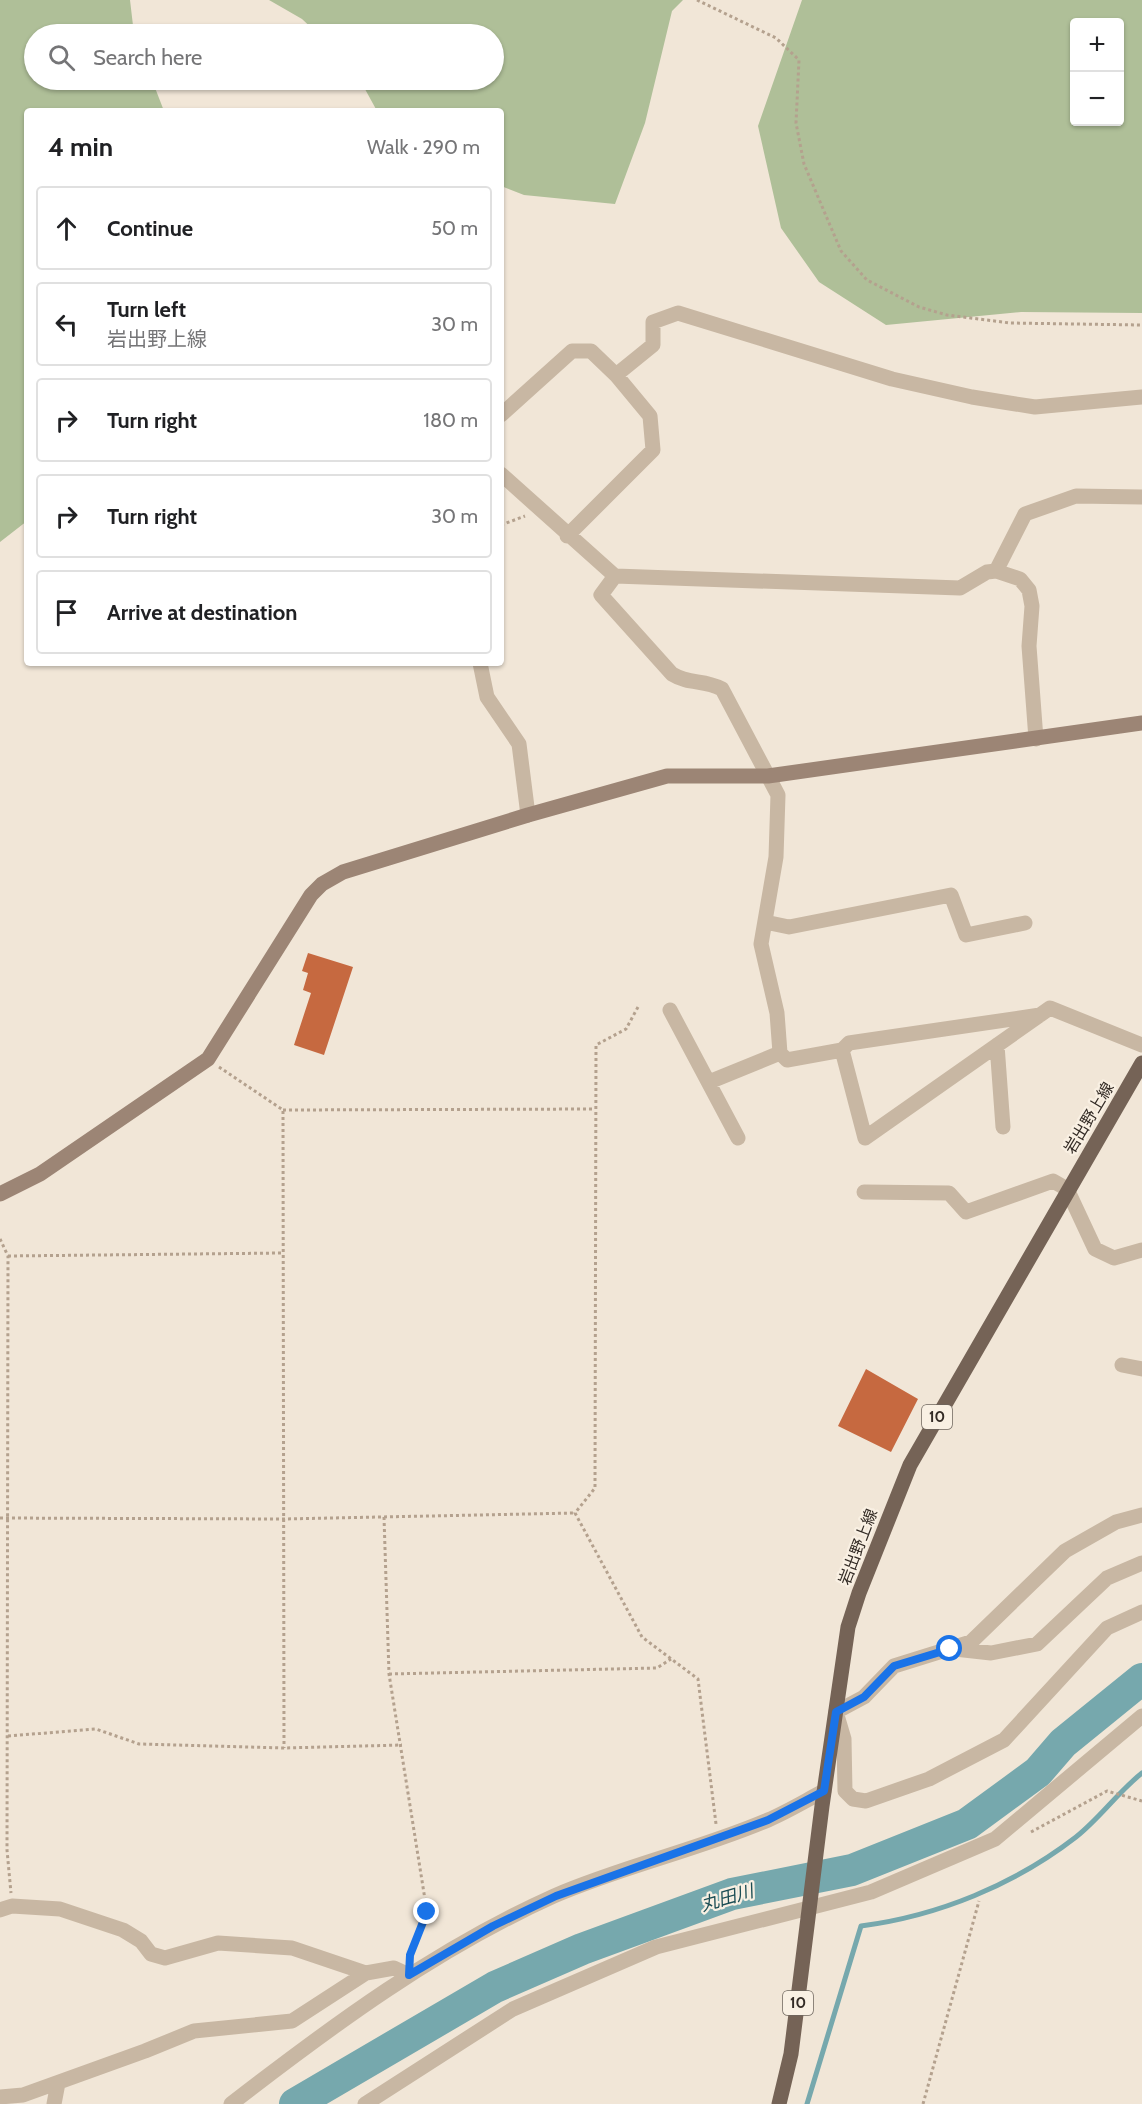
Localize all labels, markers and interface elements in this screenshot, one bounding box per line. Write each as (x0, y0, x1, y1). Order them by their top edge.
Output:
map controls (1070, 18, 1124, 126)
button: + (1070, 18, 1124, 72)
search box (24, 24, 504, 90)
icon: search (45, 41, 78, 74)
text: Search here (93, 44, 202, 71)
button: − (1070, 72, 1124, 126)
text: 4 min (48, 131, 113, 163)
text: Walk · 290 m (367, 135, 480, 159)
icon: ahead (50, 212, 83, 245)
text: Continue (107, 215, 193, 242)
text: 50 m (431, 216, 478, 240)
text: Turn left (107, 296, 186, 323)
icon: left (50, 308, 83, 341)
text: 30 m (431, 312, 478, 336)
text: 岩出野上線 (107, 327, 207, 351)
icon: right (50, 404, 83, 437)
text: Turn right (107, 407, 197, 434)
text: 180 m (423, 408, 478, 432)
icon: right (50, 500, 83, 533)
text: Turn right (107, 503, 197, 530)
text: 30 m (431, 504, 478, 528)
icon: arrive (50, 596, 83, 629)
text: Arrive at destination (107, 599, 297, 626)
street label: 岩出野上線 (1060, 1079, 1118, 1157)
road number: 10 (922, 1405, 952, 1429)
street label: 岩出野上線 (835, 1506, 881, 1588)
route start (936, 1635, 962, 1661)
water label: 丸田川 (698, 1879, 758, 1916)
route end (413, 1898, 439, 1924)
road number: 10 (783, 1991, 813, 2015)

